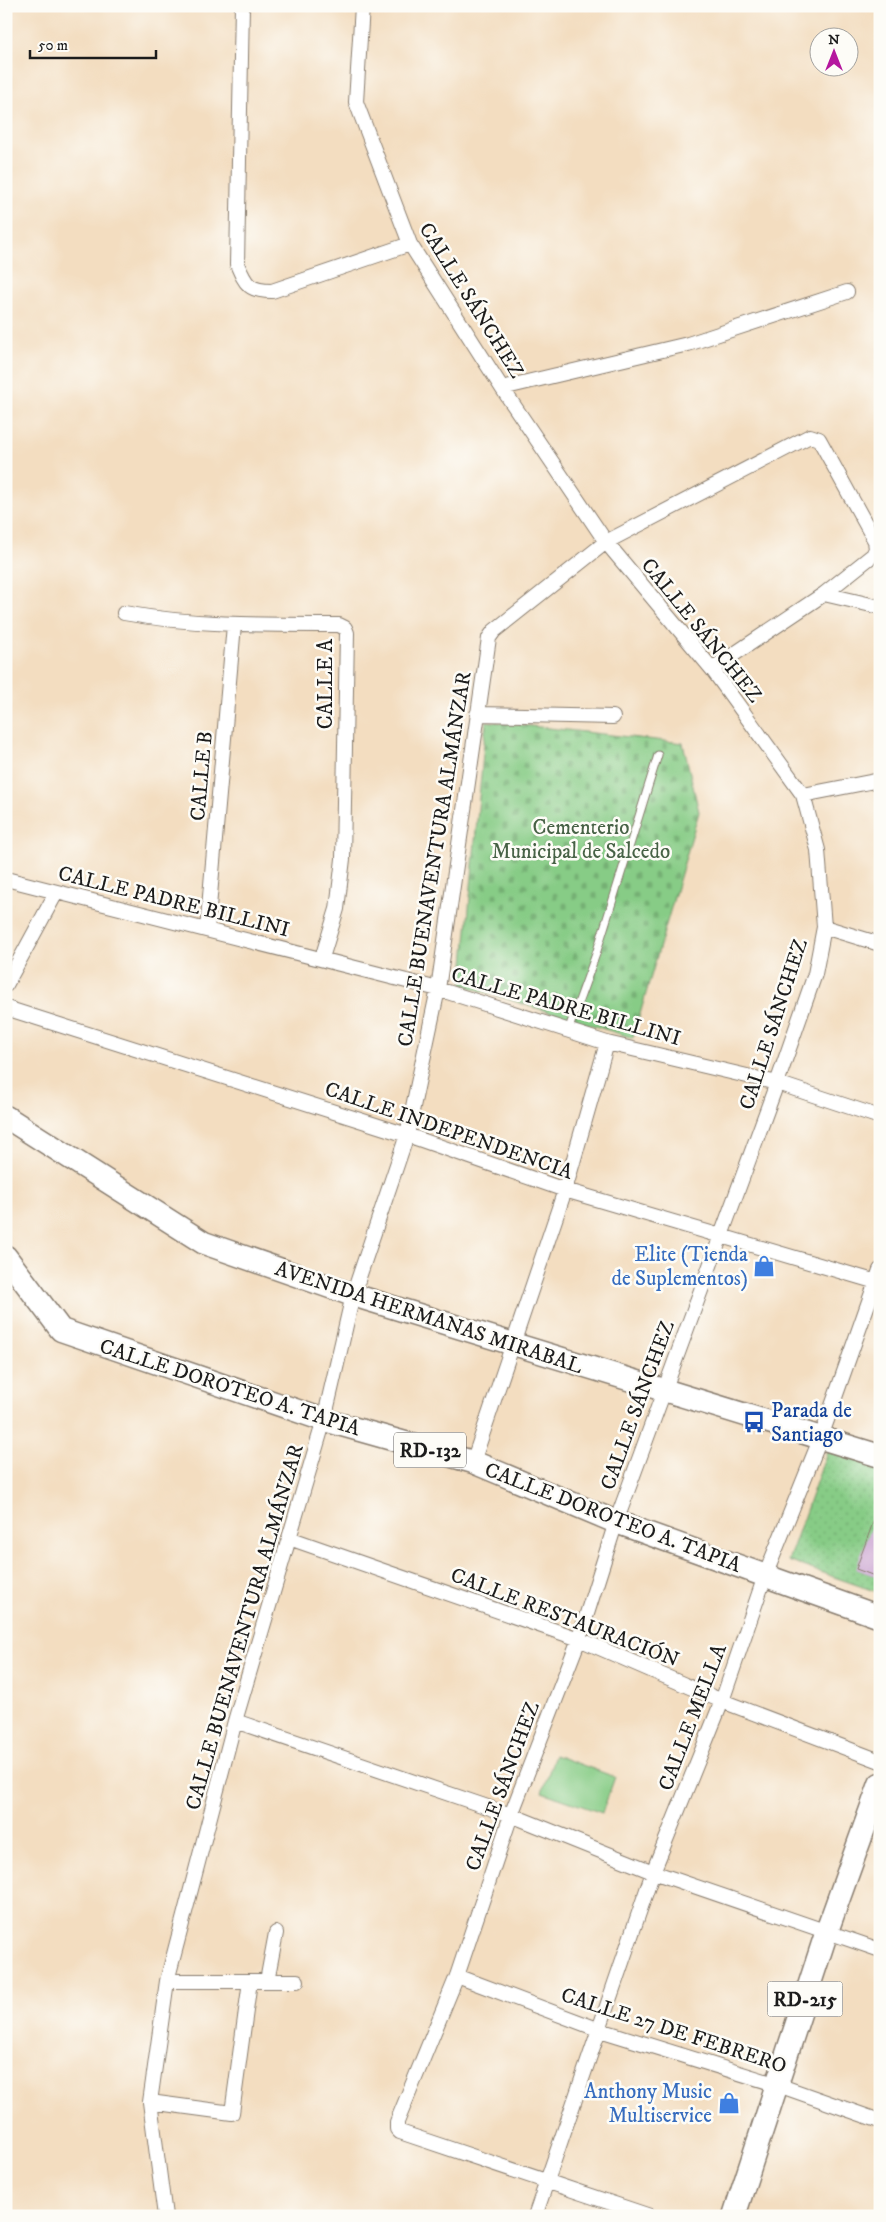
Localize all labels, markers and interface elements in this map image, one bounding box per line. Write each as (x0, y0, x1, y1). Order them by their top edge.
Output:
scale bar (30, 28, 156, 60)
north arrow (808, 28, 858, 78)
text: N (828, 31, 840, 49)
text: 50 m (38, 36, 68, 55)
street label: CALLE SÁNCHEZ (413, 217, 531, 383)
street label: CALLE SÁNCHEZ (635, 552, 769, 708)
street label: CALLE A (313, 638, 339, 729)
street label: CALLE BUENAVENTURA ALMÁNZAR (391, 669, 478, 1049)
street label: CALLE B (185, 730, 219, 822)
park label: Cementerio Municipal de Salcedo (492, 815, 670, 865)
street label: CALLE PADRE BILLINI (55, 861, 292, 943)
street label: CALLE SÁNCHEZ (732, 935, 814, 1113)
street label: CALLE PADRE BILLINI (448, 962, 683, 1052)
street label: CALLE INDEPENDENCIA (321, 1076, 577, 1186)
place label: Elite (Tienda de Suplementos) (611, 1242, 748, 1292)
shop icon: Elite (Tienda de Suplementos) (751, 1253, 777, 1279)
street label: AVENIDA HERMANAS MIRABAL (272, 1256, 586, 1380)
street label: CALLE SÁNCHEZ (593, 1316, 681, 1494)
street label: CALLE DOROTEO A. TAPIA (96, 1334, 364, 1443)
place label: Parada de Santiago (771, 1398, 852, 1448)
bus stop icon: Parada de Santiago (741, 1409, 767, 1435)
road number: RD-132 (394, 1432, 466, 1468)
street label: CALLE BUENAVENTURA ALMÁNZAR (178, 1441, 310, 1813)
street label: CALLE DOROTEO A. TAPIA (481, 1457, 745, 1579)
street label: CALLE RESTAURACIÓN (447, 1560, 683, 1674)
street label: CALLE MELLA (653, 1640, 733, 1794)
street label: CALLE SÁNCHEZ (458, 1697, 546, 1875)
street label: CALLE 27 DE FEBRERO (558, 1982, 790, 2080)
road number: RD-215 (768, 1982, 842, 2016)
place label: Anthony Music Multiservice (584, 2079, 712, 2129)
shop icon: Anthony Music Multiservice (716, 2090, 742, 2116)

